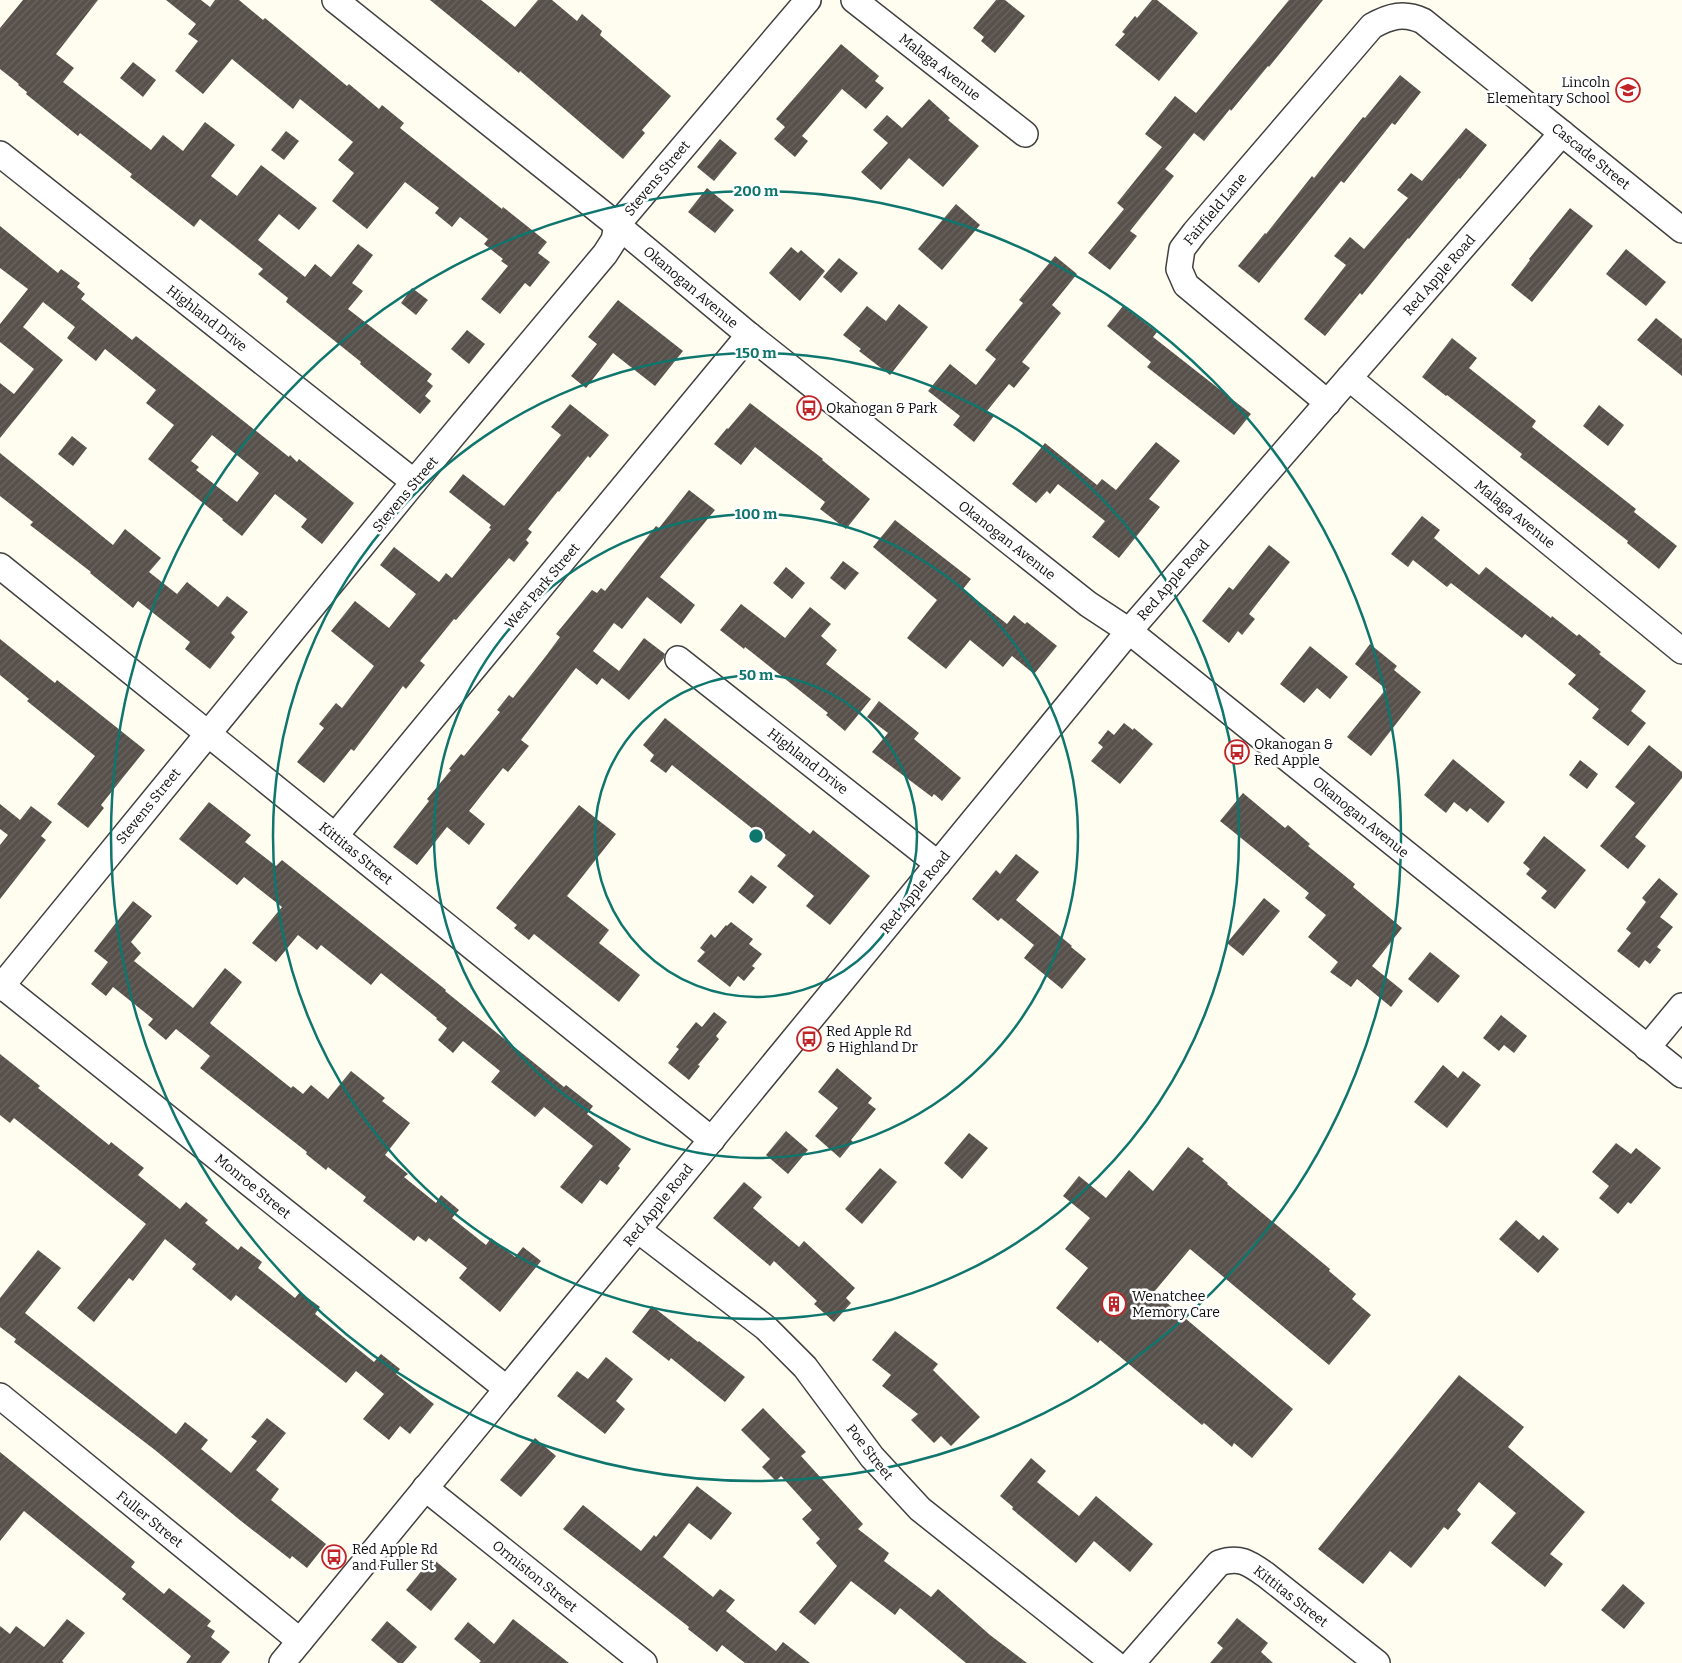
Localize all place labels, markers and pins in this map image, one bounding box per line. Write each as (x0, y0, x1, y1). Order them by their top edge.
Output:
place label: Lincoln Elementary School (1487, 74, 1610, 107)
school or university icon: Lincoln Elementary School (1615, 77, 1641, 103)
bus stop icon: Okanogan & Park (796, 395, 822, 421)
place label: Okanogan & Park (826, 400, 937, 417)
place label: Okanogan & Red Apple (1254, 736, 1333, 769)
bus stop icon: Okanogan & Red Apple (1224, 739, 1250, 765)
centre of rings (747, 827, 765, 845)
place label: Red Apple Rd & Highland Dr (826, 1023, 918, 1056)
bus stop icon: Red Apple Rd & Highland Dr (796, 1026, 822, 1052)
place label: Wenatchee Memory Care (1132, 1288, 1220, 1321)
building icon: Wenatchee Memory Care (1101, 1291, 1127, 1317)
place label: Red Apple Rd and Fuller St (352, 1541, 438, 1574)
bus stop icon: Red Apple Rd and Fuller St (321, 1544, 347, 1570)

